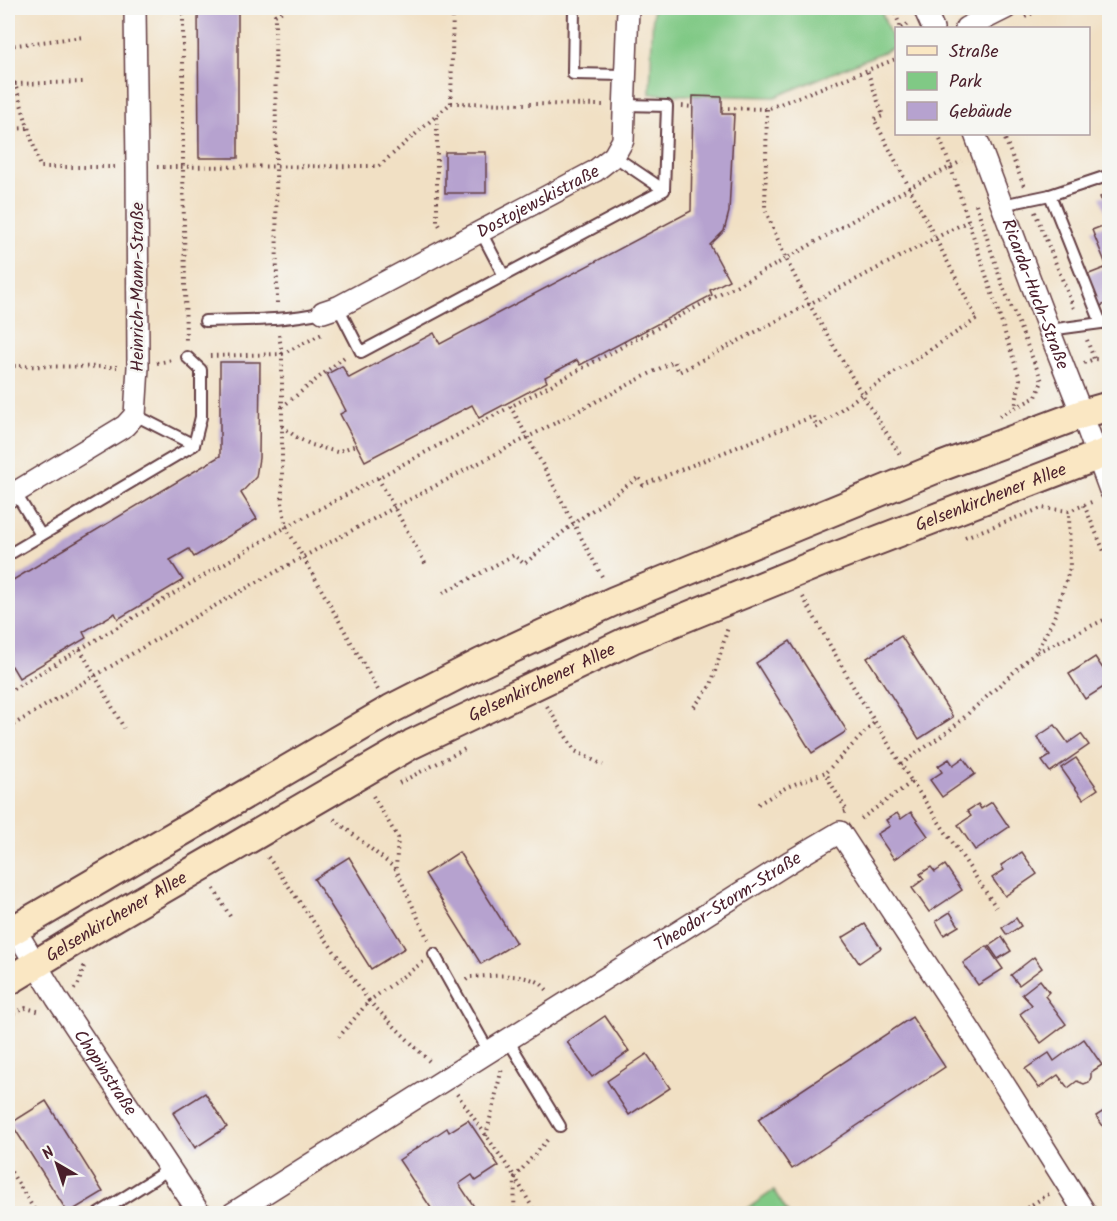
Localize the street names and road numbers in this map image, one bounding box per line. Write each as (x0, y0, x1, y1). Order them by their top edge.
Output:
street label: Dostojewskistraße (472, 158, 605, 247)
street label: Heinrich-Mann-Straße (124, 202, 153, 372)
street label: Ricarda-Huch-Straße (992, 215, 1076, 374)
street label: Gelsenkirchener Allee (911, 456, 1071, 541)
street label: Gelsenkirchener Allee (464, 636, 621, 731)
street label: Theodor-Storm-Straße (649, 845, 808, 960)
street label: Gelsenkirchener Allee (40, 865, 193, 971)
street label: Chopinstraße (65, 1024, 144, 1122)

